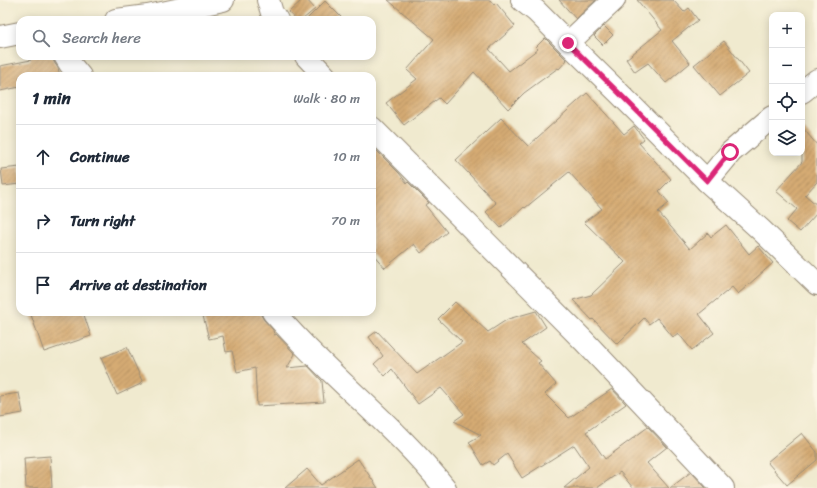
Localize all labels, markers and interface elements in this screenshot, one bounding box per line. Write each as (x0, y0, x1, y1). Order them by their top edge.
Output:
map controls (769, 12, 805, 156)
button: + (769, 12, 805, 48)
search box (16, 16, 376, 60)
text: Search here (62, 25, 141, 51)
icon: search (30, 27, 52, 49)
route end (559, 34, 577, 52)
button: − (769, 48, 805, 84)
text: 1 min (32, 83, 71, 113)
button: locate (769, 84, 805, 120)
text: Walk · 80 m (293, 87, 360, 110)
button: layers (769, 120, 805, 156)
route start (721, 143, 739, 161)
text: Continue (70, 144, 130, 170)
text: 10 m (333, 145, 360, 168)
icon: ahead (32, 146, 54, 168)
text: Turn right (70, 208, 135, 234)
text: 70 m (331, 209, 360, 232)
icon: right (32, 210, 54, 232)
text: Arrive at destination (70, 272, 207, 298)
icon: arrive (32, 274, 54, 296)

